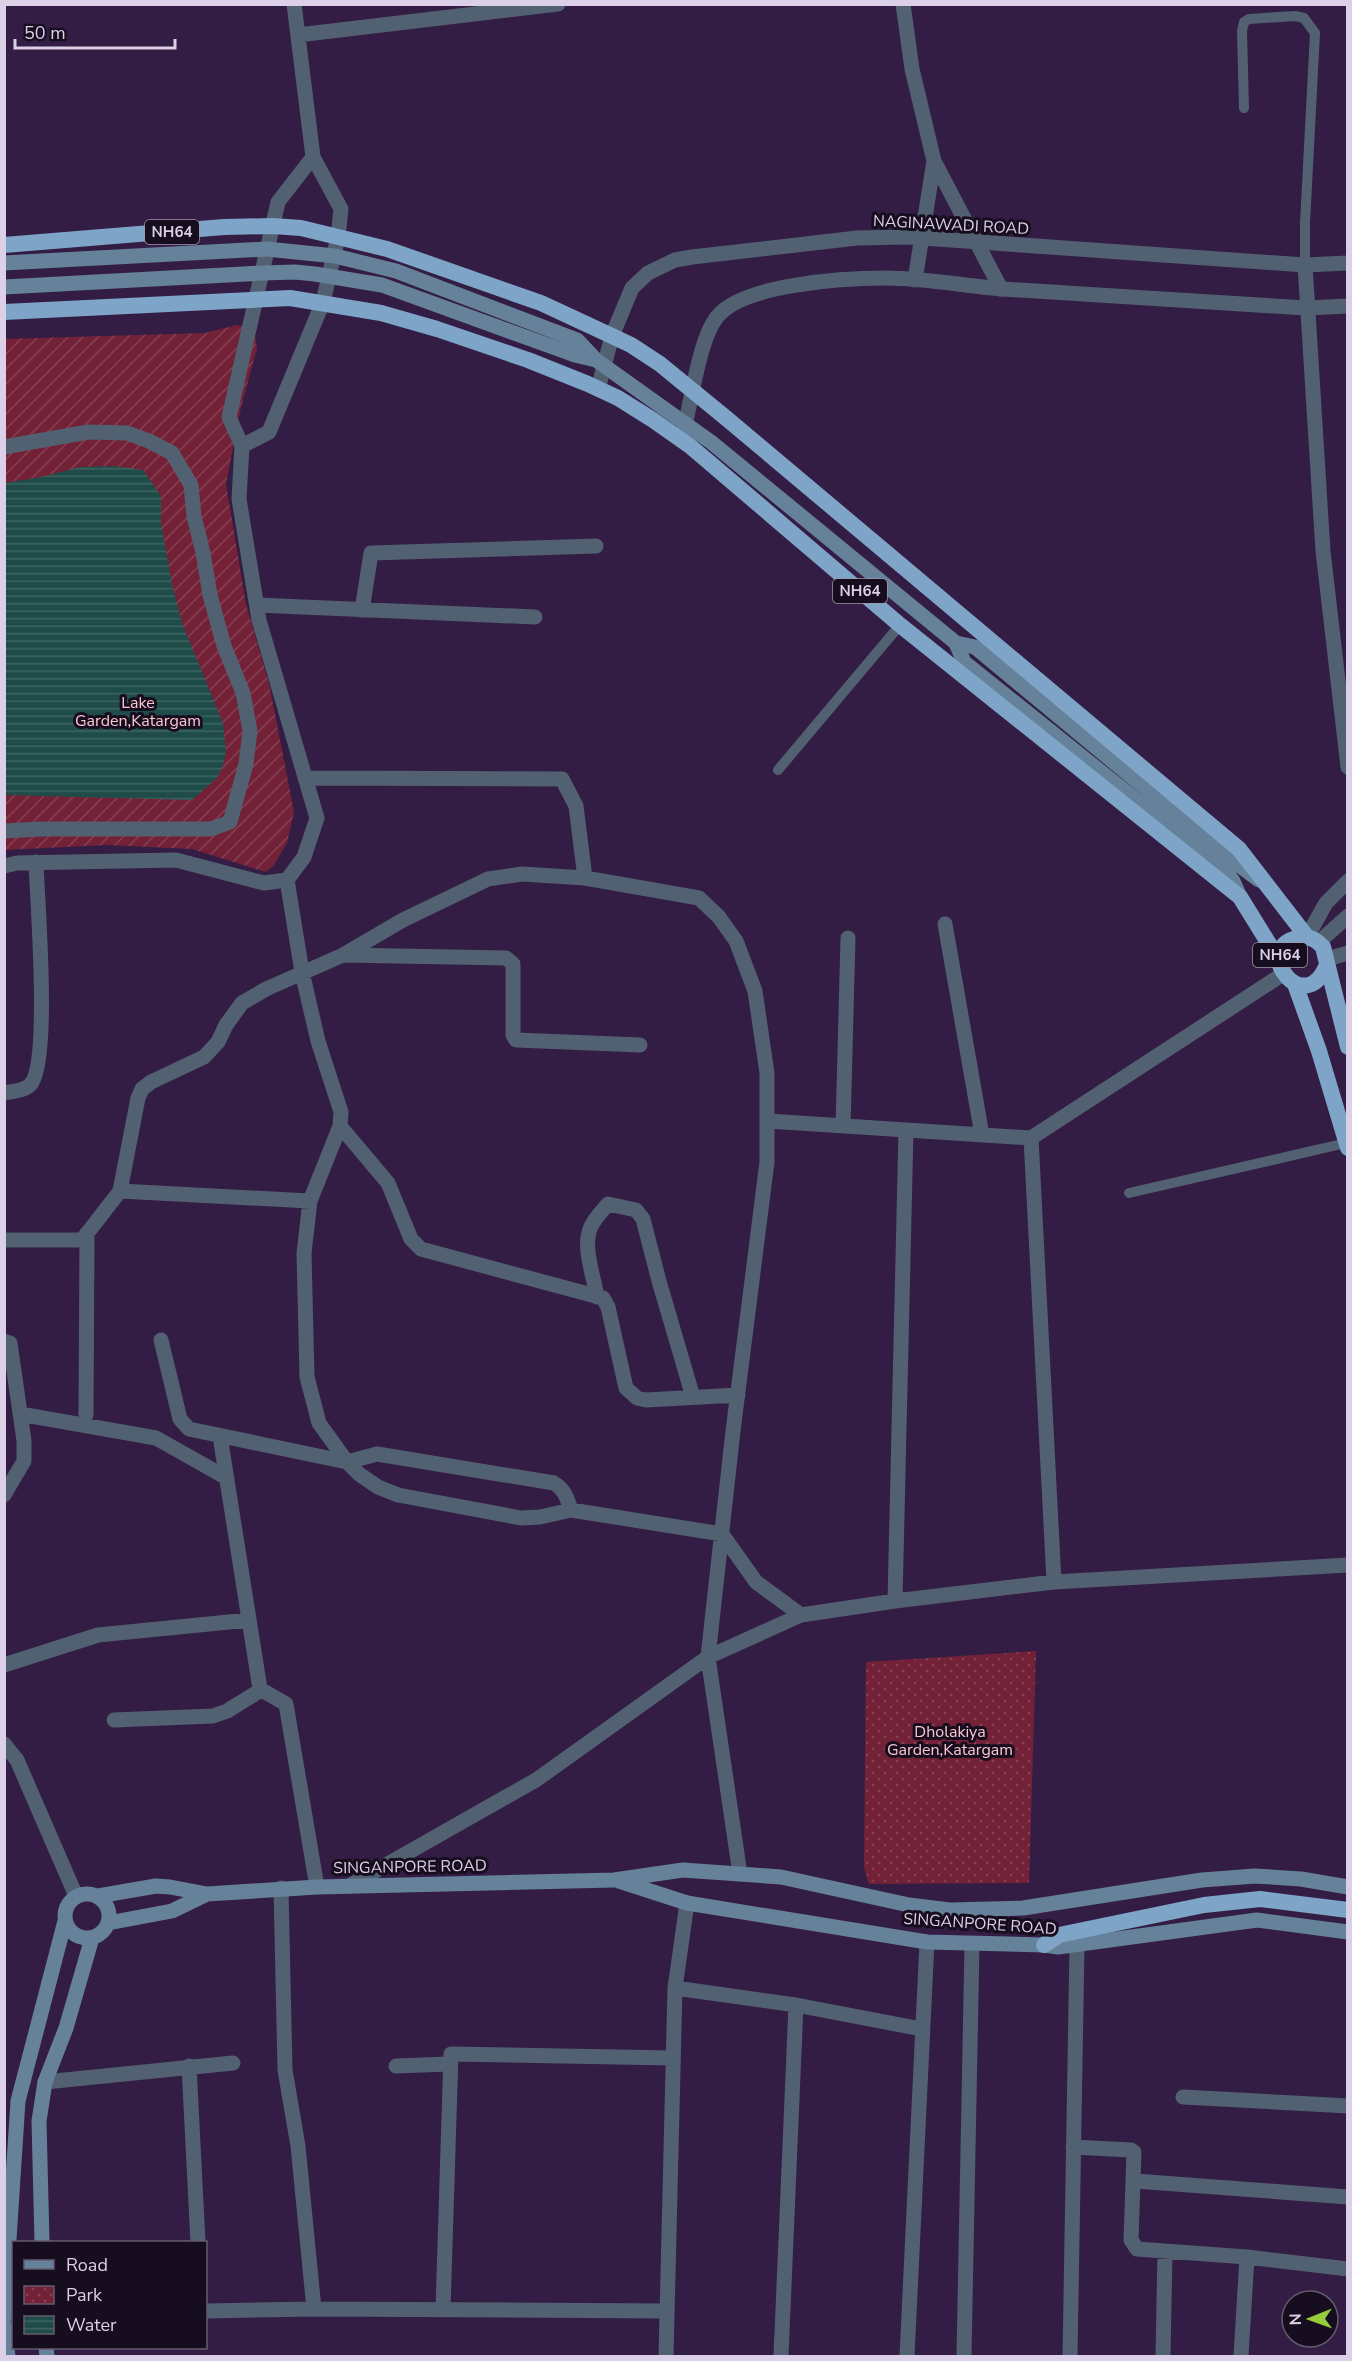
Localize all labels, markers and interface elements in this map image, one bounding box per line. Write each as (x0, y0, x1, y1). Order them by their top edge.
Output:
scale bar (15, 12, 176, 50)
text: 50 m (24, 21, 66, 45)
street label: NAGINAWADI ROAD (872, 210, 1030, 240)
road number: NH64 (145, 220, 199, 244)
road number: NH64 (833, 579, 887, 603)
park label: Lake Garden,Katargam (75, 692, 201, 732)
road number: NH64 (1253, 943, 1307, 967)
park label: Dholakiya Garden,Katargam (887, 1721, 1013, 1761)
street label: SINGANPORE ROAD (333, 1855, 487, 1879)
street label: SINGANPORE ROAD (903, 1908, 1057, 1940)
legend (12, 2241, 207, 2349)
text: Road (66, 2253, 108, 2277)
text: Park (66, 2283, 103, 2307)
north arrow (1280, 2289, 1340, 2349)
text: Water (66, 2313, 117, 2337)
text: N (1285, 2313, 1307, 2325)

